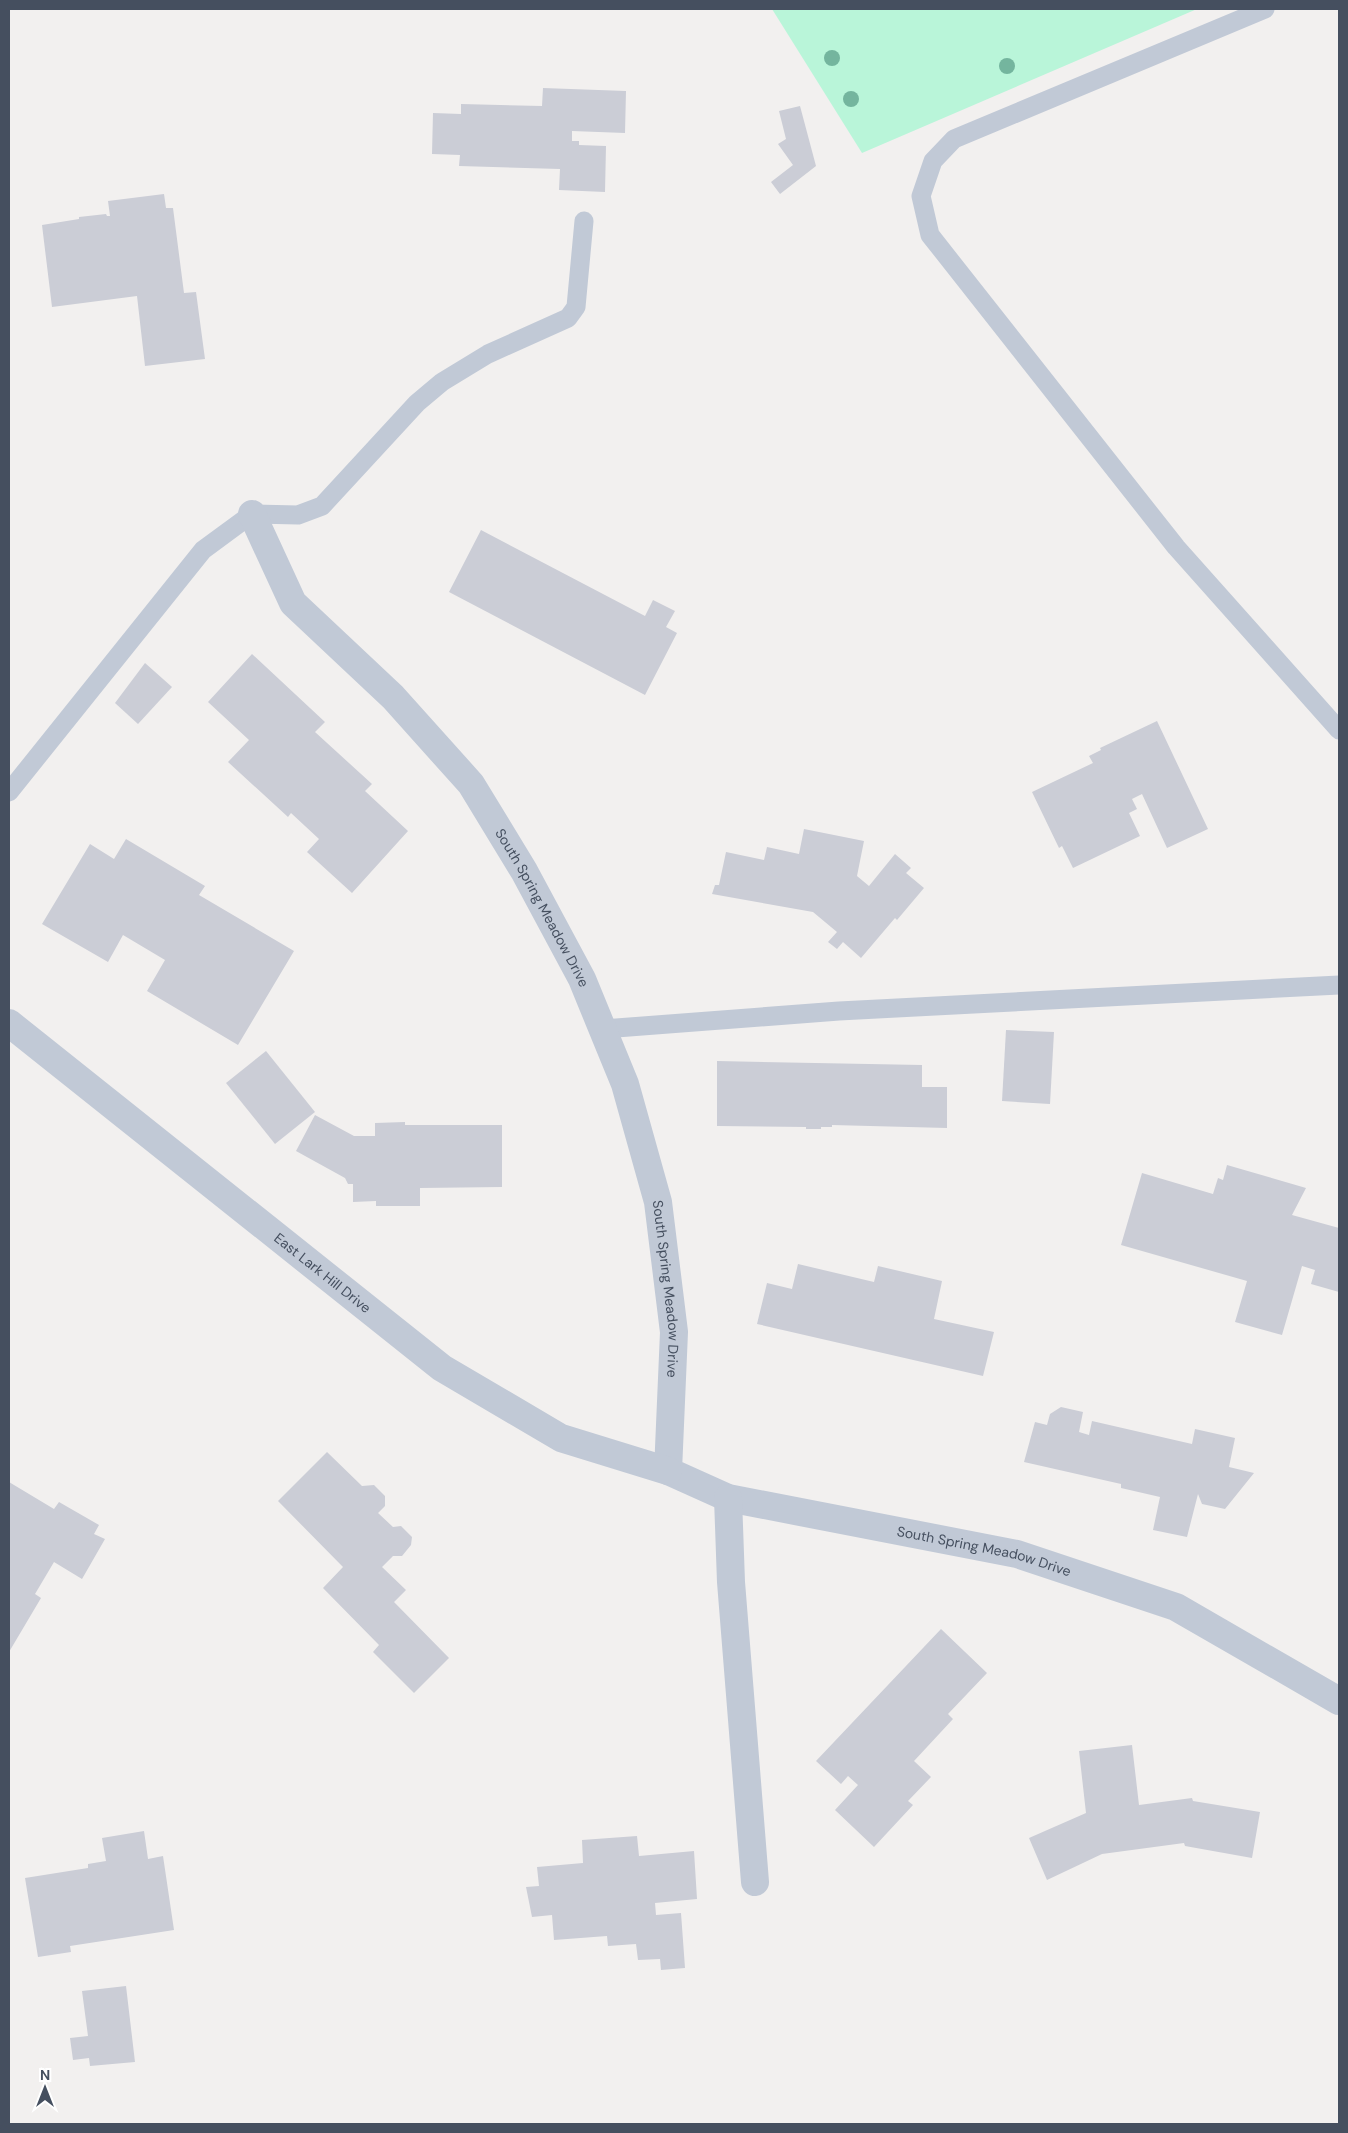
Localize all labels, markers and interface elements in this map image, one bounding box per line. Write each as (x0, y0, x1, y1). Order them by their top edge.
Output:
street label: South Spring Meadow Drive (491, 825, 593, 990)
street label: South Spring Meadow Drive (649, 1199, 683, 1378)
street label: East Lark Hill Drive (271, 1229, 375, 1317)
street label: South Spring Meadow Drive (895, 1522, 1073, 1580)
north arrow (20, 2063, 70, 2113)
text: N (40, 2066, 50, 2084)

